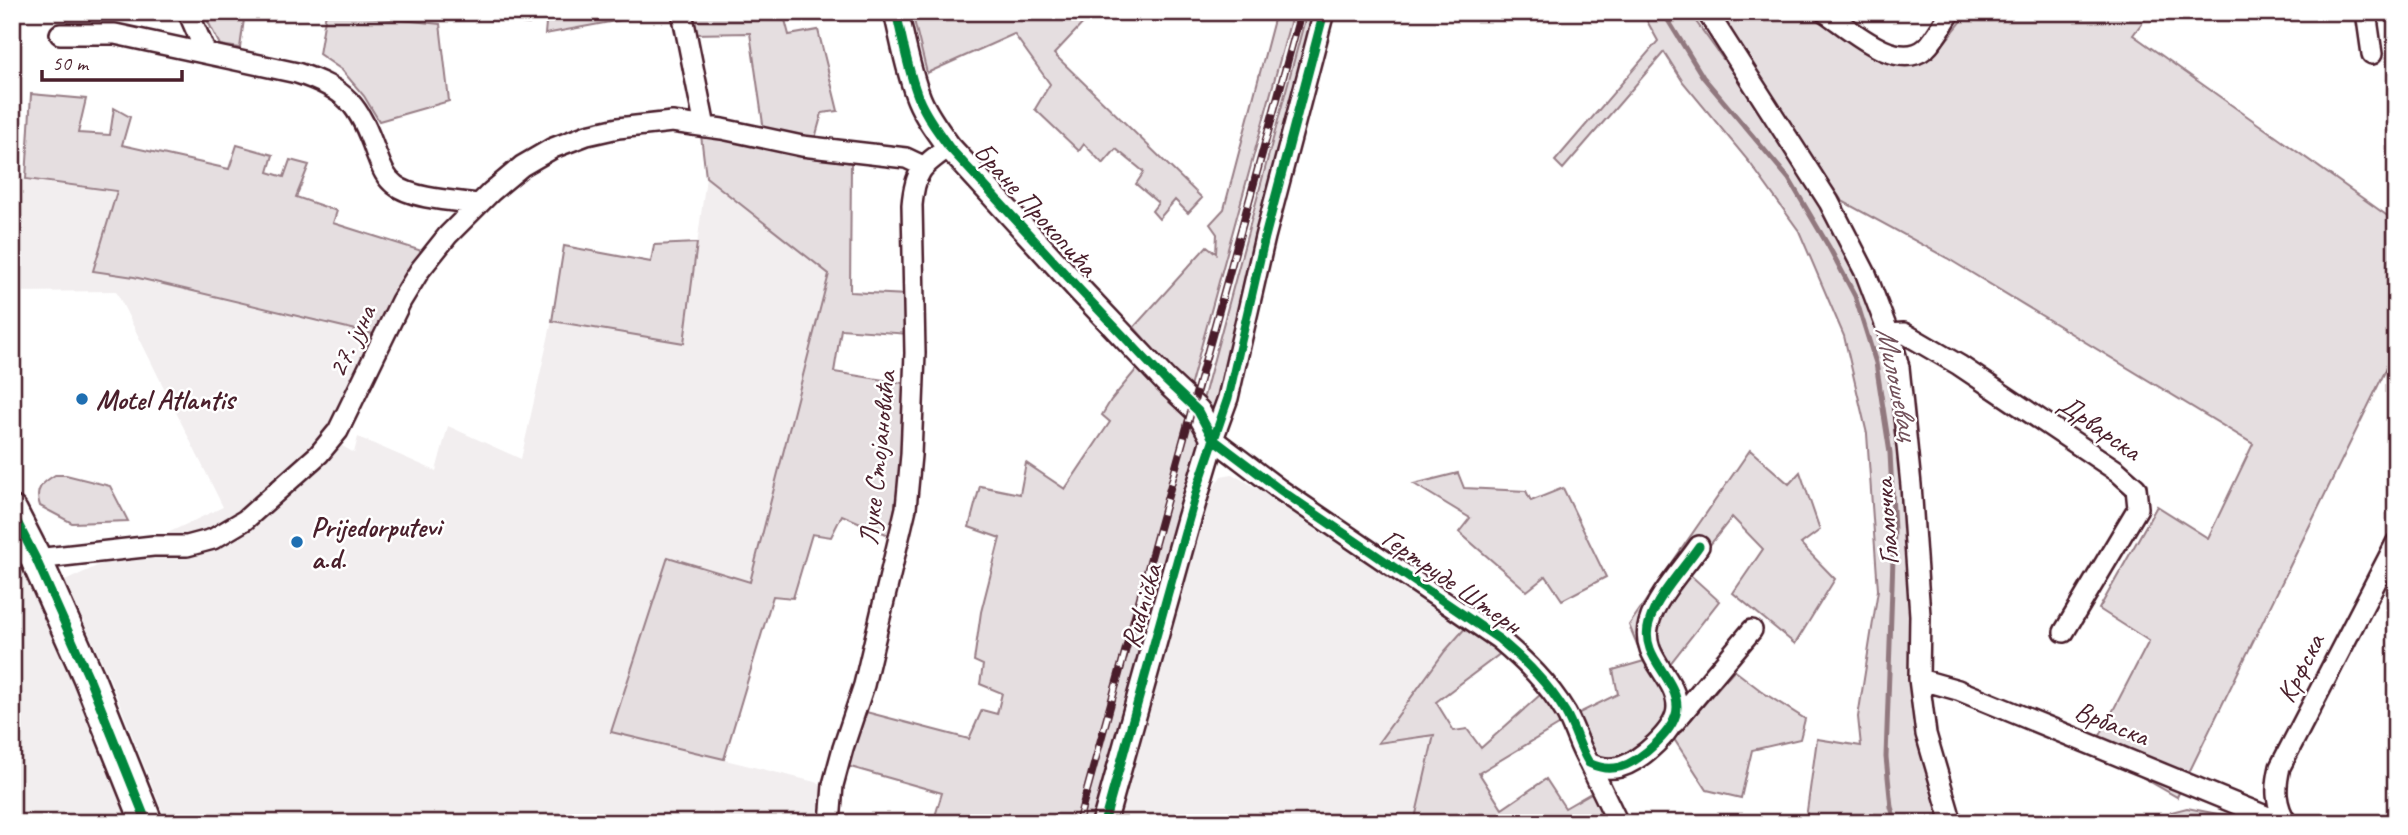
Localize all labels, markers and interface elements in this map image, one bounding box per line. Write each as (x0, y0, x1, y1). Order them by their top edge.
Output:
scale bar (42, 38, 182, 82)
text: 50 m (52, 50, 90, 76)
street label: Бране Прокопића (966, 134, 1107, 285)
street label: 27. јуна (319, 298, 384, 383)
water label: Милошевац (1867, 323, 1929, 447)
street label: Луке Стојановића (850, 367, 904, 547)
place label: Motel Atlantis (96, 382, 238, 417)
street label: Дрварска (2052, 386, 2150, 469)
marker: Motel Atlantis (74, 391, 90, 407)
street label: Гламочка (1865, 475, 1906, 566)
place label: Prijedorputevi a.d. (311, 509, 444, 576)
street label: Гертруде Штерн (1375, 520, 1530, 643)
marker: Prijedorputevi a.d. (289, 534, 305, 550)
street label: Rudnička (1112, 558, 1170, 652)
street label: Крфска (2268, 626, 2333, 708)
street label: Врбаска (2070, 692, 2156, 754)

